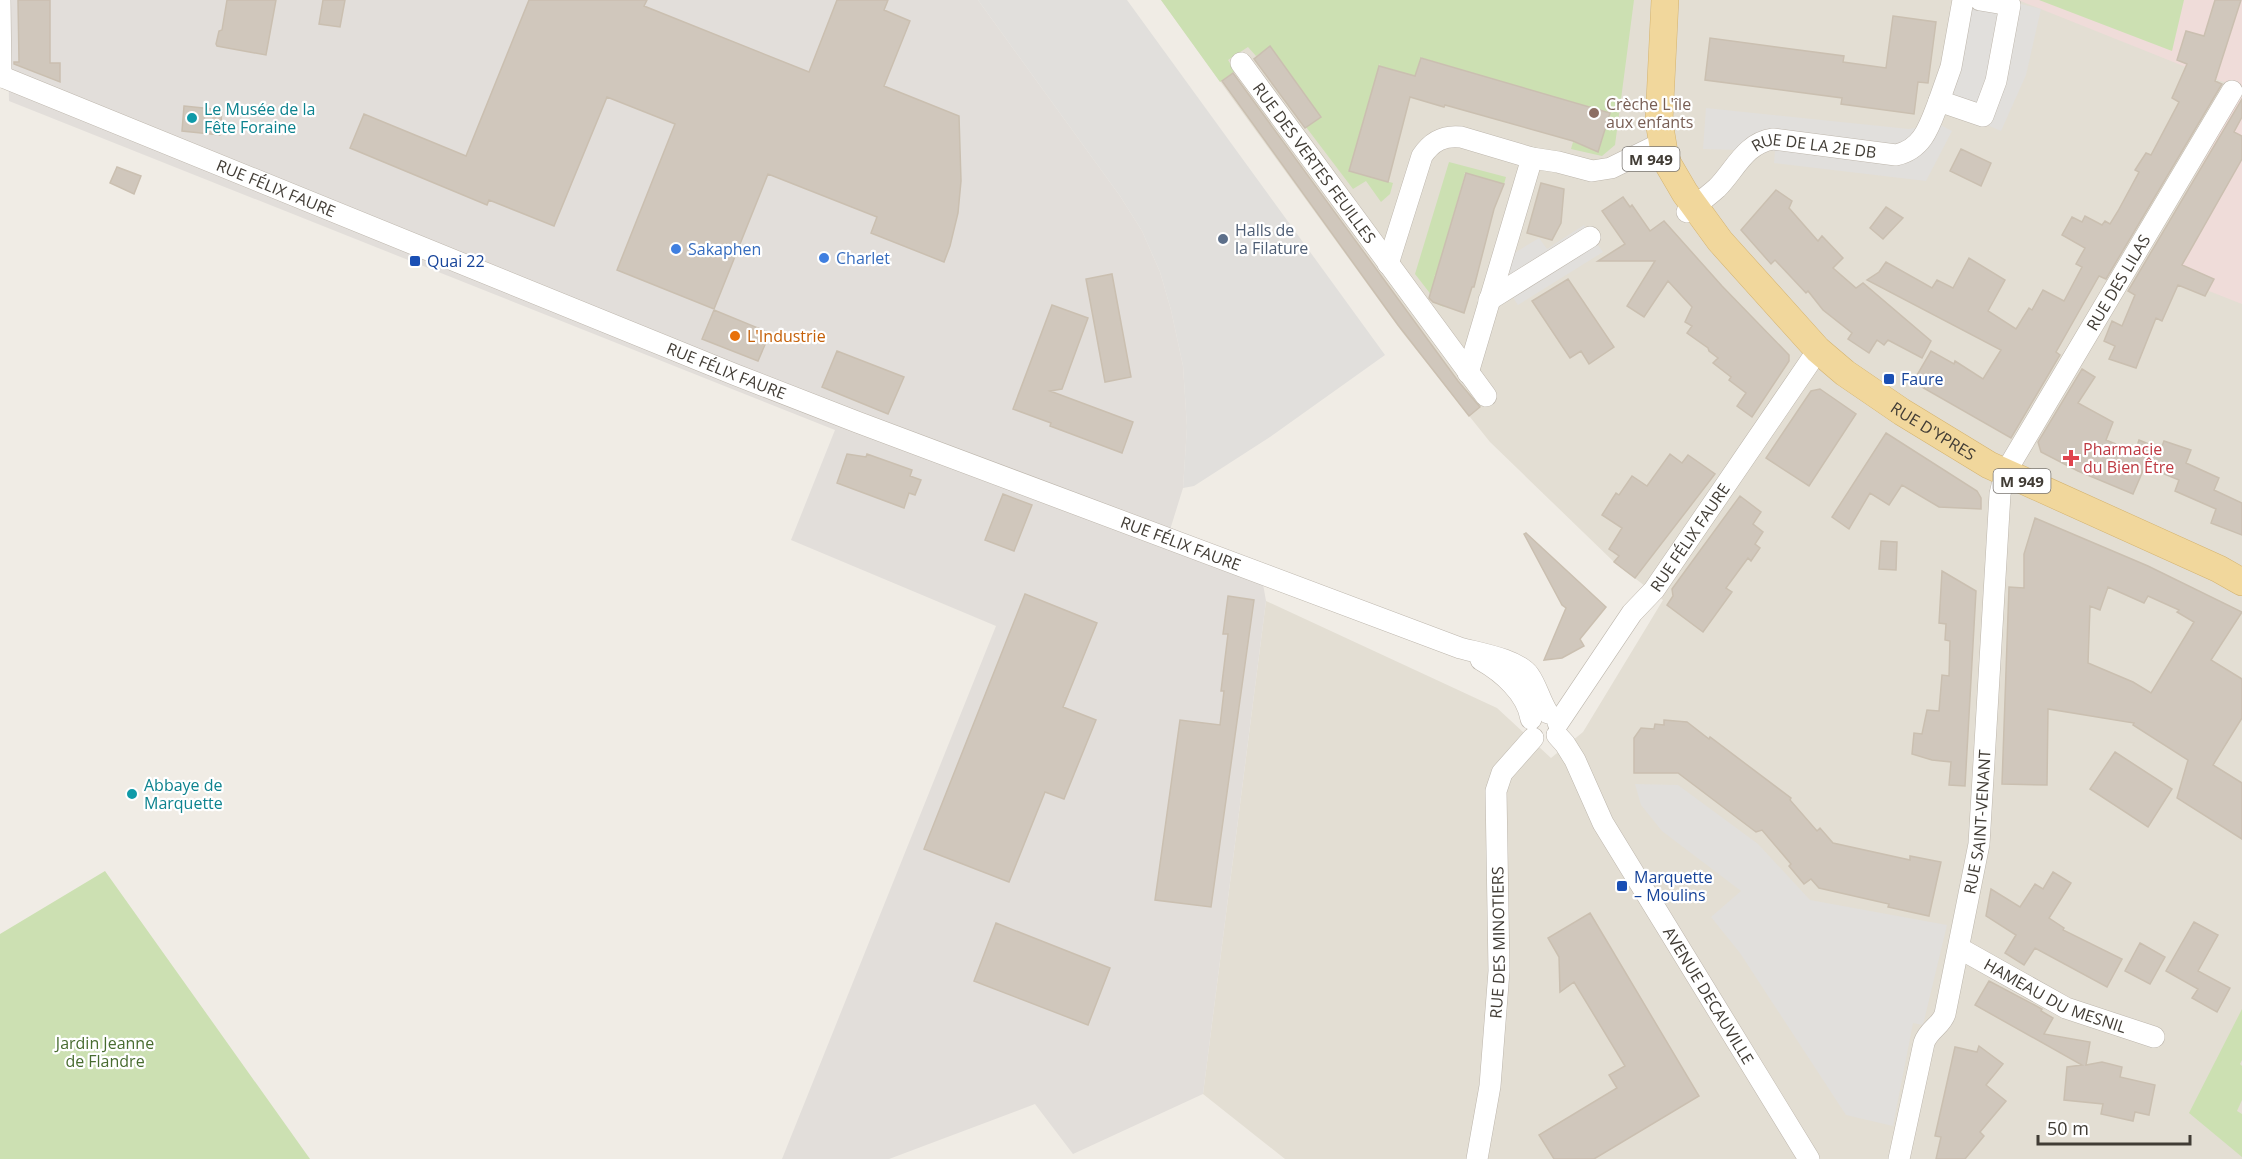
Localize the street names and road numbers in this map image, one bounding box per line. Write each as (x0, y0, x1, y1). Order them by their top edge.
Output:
street label: RUE DES VERTES FEUILLES (1248, 78, 1381, 248)
street label: RUE DE LA 2E DB (1747, 128, 1878, 163)
road number: M 949 (1622, 147, 1680, 171)
street label: RUE FÉLIX FAURE (213, 154, 339, 222)
street label: RUE DES LILAS (2081, 230, 2155, 335)
street label: RUE FÉLIX FAURE (663, 337, 789, 404)
street label: RUE D'YPRES (1887, 397, 1980, 466)
road number: M 949 (1994, 469, 2050, 493)
street label: RUE FÉLIX FAURE (1645, 479, 1735, 596)
street label: RUE FÉLIX FAURE (1118, 511, 1244, 576)
street label: RUE SAINT-VENANT (1958, 749, 1996, 896)
street label: RUE DES MINOTIERS (1484, 866, 1510, 1019)
street label: AVENUE DECAUVILLE (1658, 923, 1759, 1068)
street label: HAMEAU DU MESNIL (1980, 953, 2129, 1038)

